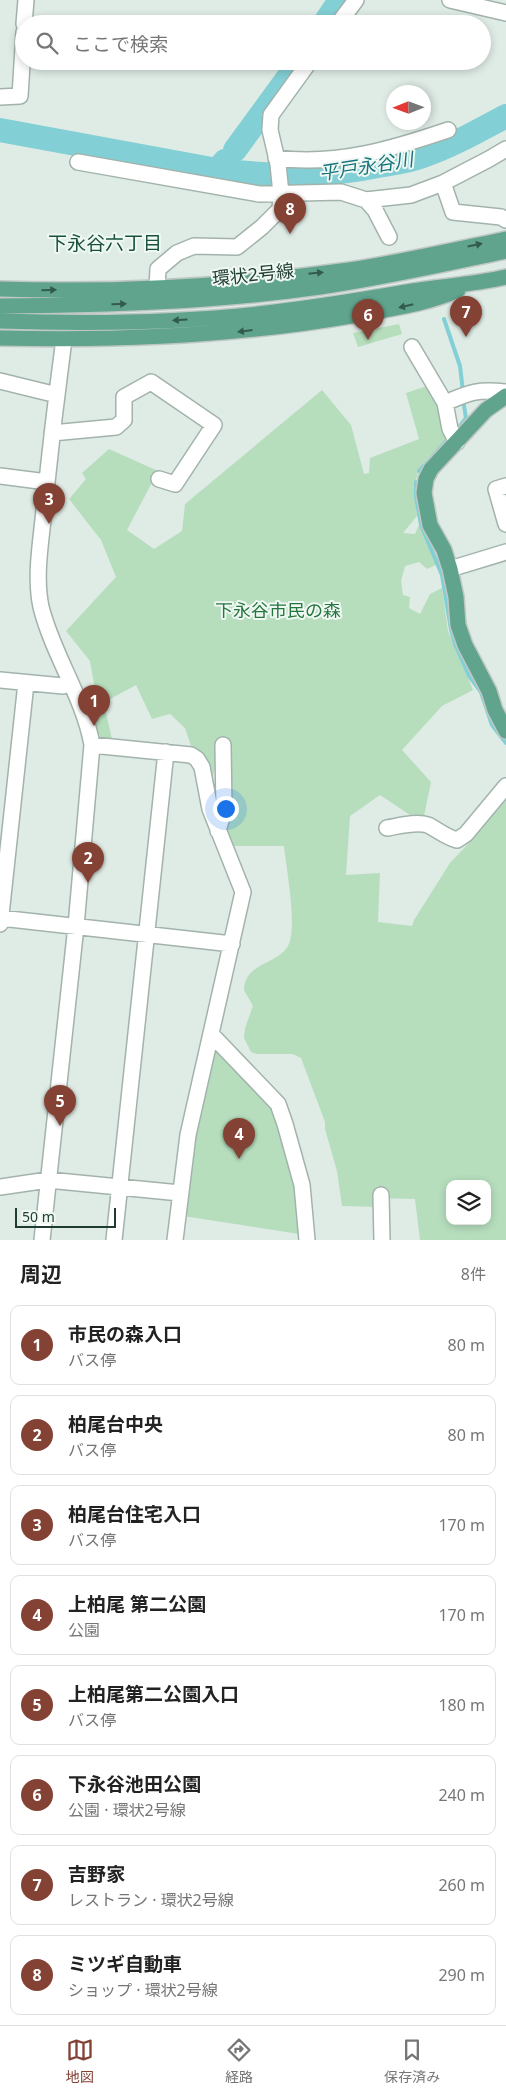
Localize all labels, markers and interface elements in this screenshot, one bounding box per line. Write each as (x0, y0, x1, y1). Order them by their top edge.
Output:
search box (15, 15, 491, 70)
icon: search (33, 29, 61, 57)
text: ここで検索 (73, 31, 168, 57)
north arrow (386, 85, 431, 130)
water label: 平戸永谷川 (317, 145, 417, 186)
pin: 8 (274, 193, 306, 234)
district label: 下永谷六丁目 (48, 230, 162, 256)
one-way arrow (468, 241, 483, 249)
street label: 環状2号線 (211, 258, 295, 290)
one-way arrow (308, 269, 324, 277)
one-way arrow (41, 286, 57, 294)
pin: 7 (450, 296, 482, 337)
pin: 6 (352, 299, 384, 340)
one-way arrow (111, 300, 127, 308)
one-way arrow (398, 302, 413, 310)
one-way arrow (172, 316, 188, 324)
one-way arrow (237, 327, 253, 335)
pin: 3 (33, 483, 65, 524)
park label: 下永谷市民の森 (215, 598, 341, 622)
pin: 1 (78, 685, 110, 726)
your location (213, 796, 239, 822)
pin: 2 (72, 842, 104, 883)
pin: 5 (44, 1085, 76, 1126)
pin: 4 (223, 1118, 255, 1159)
map controls (446, 1180, 491, 1225)
button: layers (446, 1180, 491, 1225)
scale bar (15, 1205, 116, 1228)
text: 50 m (22, 1207, 55, 1226)
text: 周辺 (20, 1260, 62, 1288)
text: 8件 (461, 1263, 486, 1285)
text: 市民の森入口 (68, 1321, 182, 1347)
text: 1 (32, 1334, 42, 1356)
text: 80 m (448, 1334, 485, 1356)
text: バス停 (68, 1349, 116, 1371)
text: 柏尾台中央 (68, 1411, 163, 1437)
text: 2 (32, 1424, 42, 1446)
text: 80 m (448, 1424, 485, 1446)
text: バス停 (68, 1439, 116, 1461)
text: 柏尾台住宅入口 (68, 1501, 201, 1527)
text: 3 (32, 1514, 42, 1536)
text: 170 m (438, 1514, 485, 1536)
text: バス停 (68, 1529, 116, 1551)
text: 上柏尾 第二公園 (68, 1591, 206, 1617)
text: 4 (32, 1604, 42, 1626)
text: 170 m (438, 1604, 485, 1626)
text: 公園 (68, 1619, 100, 1641)
text: 上柏尾第二公園入口 (68, 1681, 239, 1707)
text: 5 (32, 1694, 42, 1716)
text: 180 m (438, 1694, 485, 1716)
text: バス停 (68, 1709, 116, 1731)
text: 下永谷池田公園 (68, 1771, 201, 1797)
text: 6 (32, 1784, 42, 1806)
text: 240 m (438, 1784, 485, 1806)
text: 公園 · 環状2号線 (68, 1799, 186, 1821)
text: 吉野家 (68, 1861, 125, 1887)
text: 7 (32, 1874, 42, 1896)
text: 260 m (438, 1874, 485, 1896)
text: レストラン · 環状2号線 (68, 1889, 234, 1911)
text: ミツギ自動車 (68, 1951, 182, 1977)
text: 8 (32, 1964, 42, 1986)
text: 290 m (438, 1964, 485, 1986)
text: ショップ · 環状2号線 (68, 1979, 218, 2001)
tab: 地図 (66, 2036, 94, 2086)
tab: 経路 (225, 2036, 253, 2086)
tab: 保存済み (384, 2036, 440, 2086)

